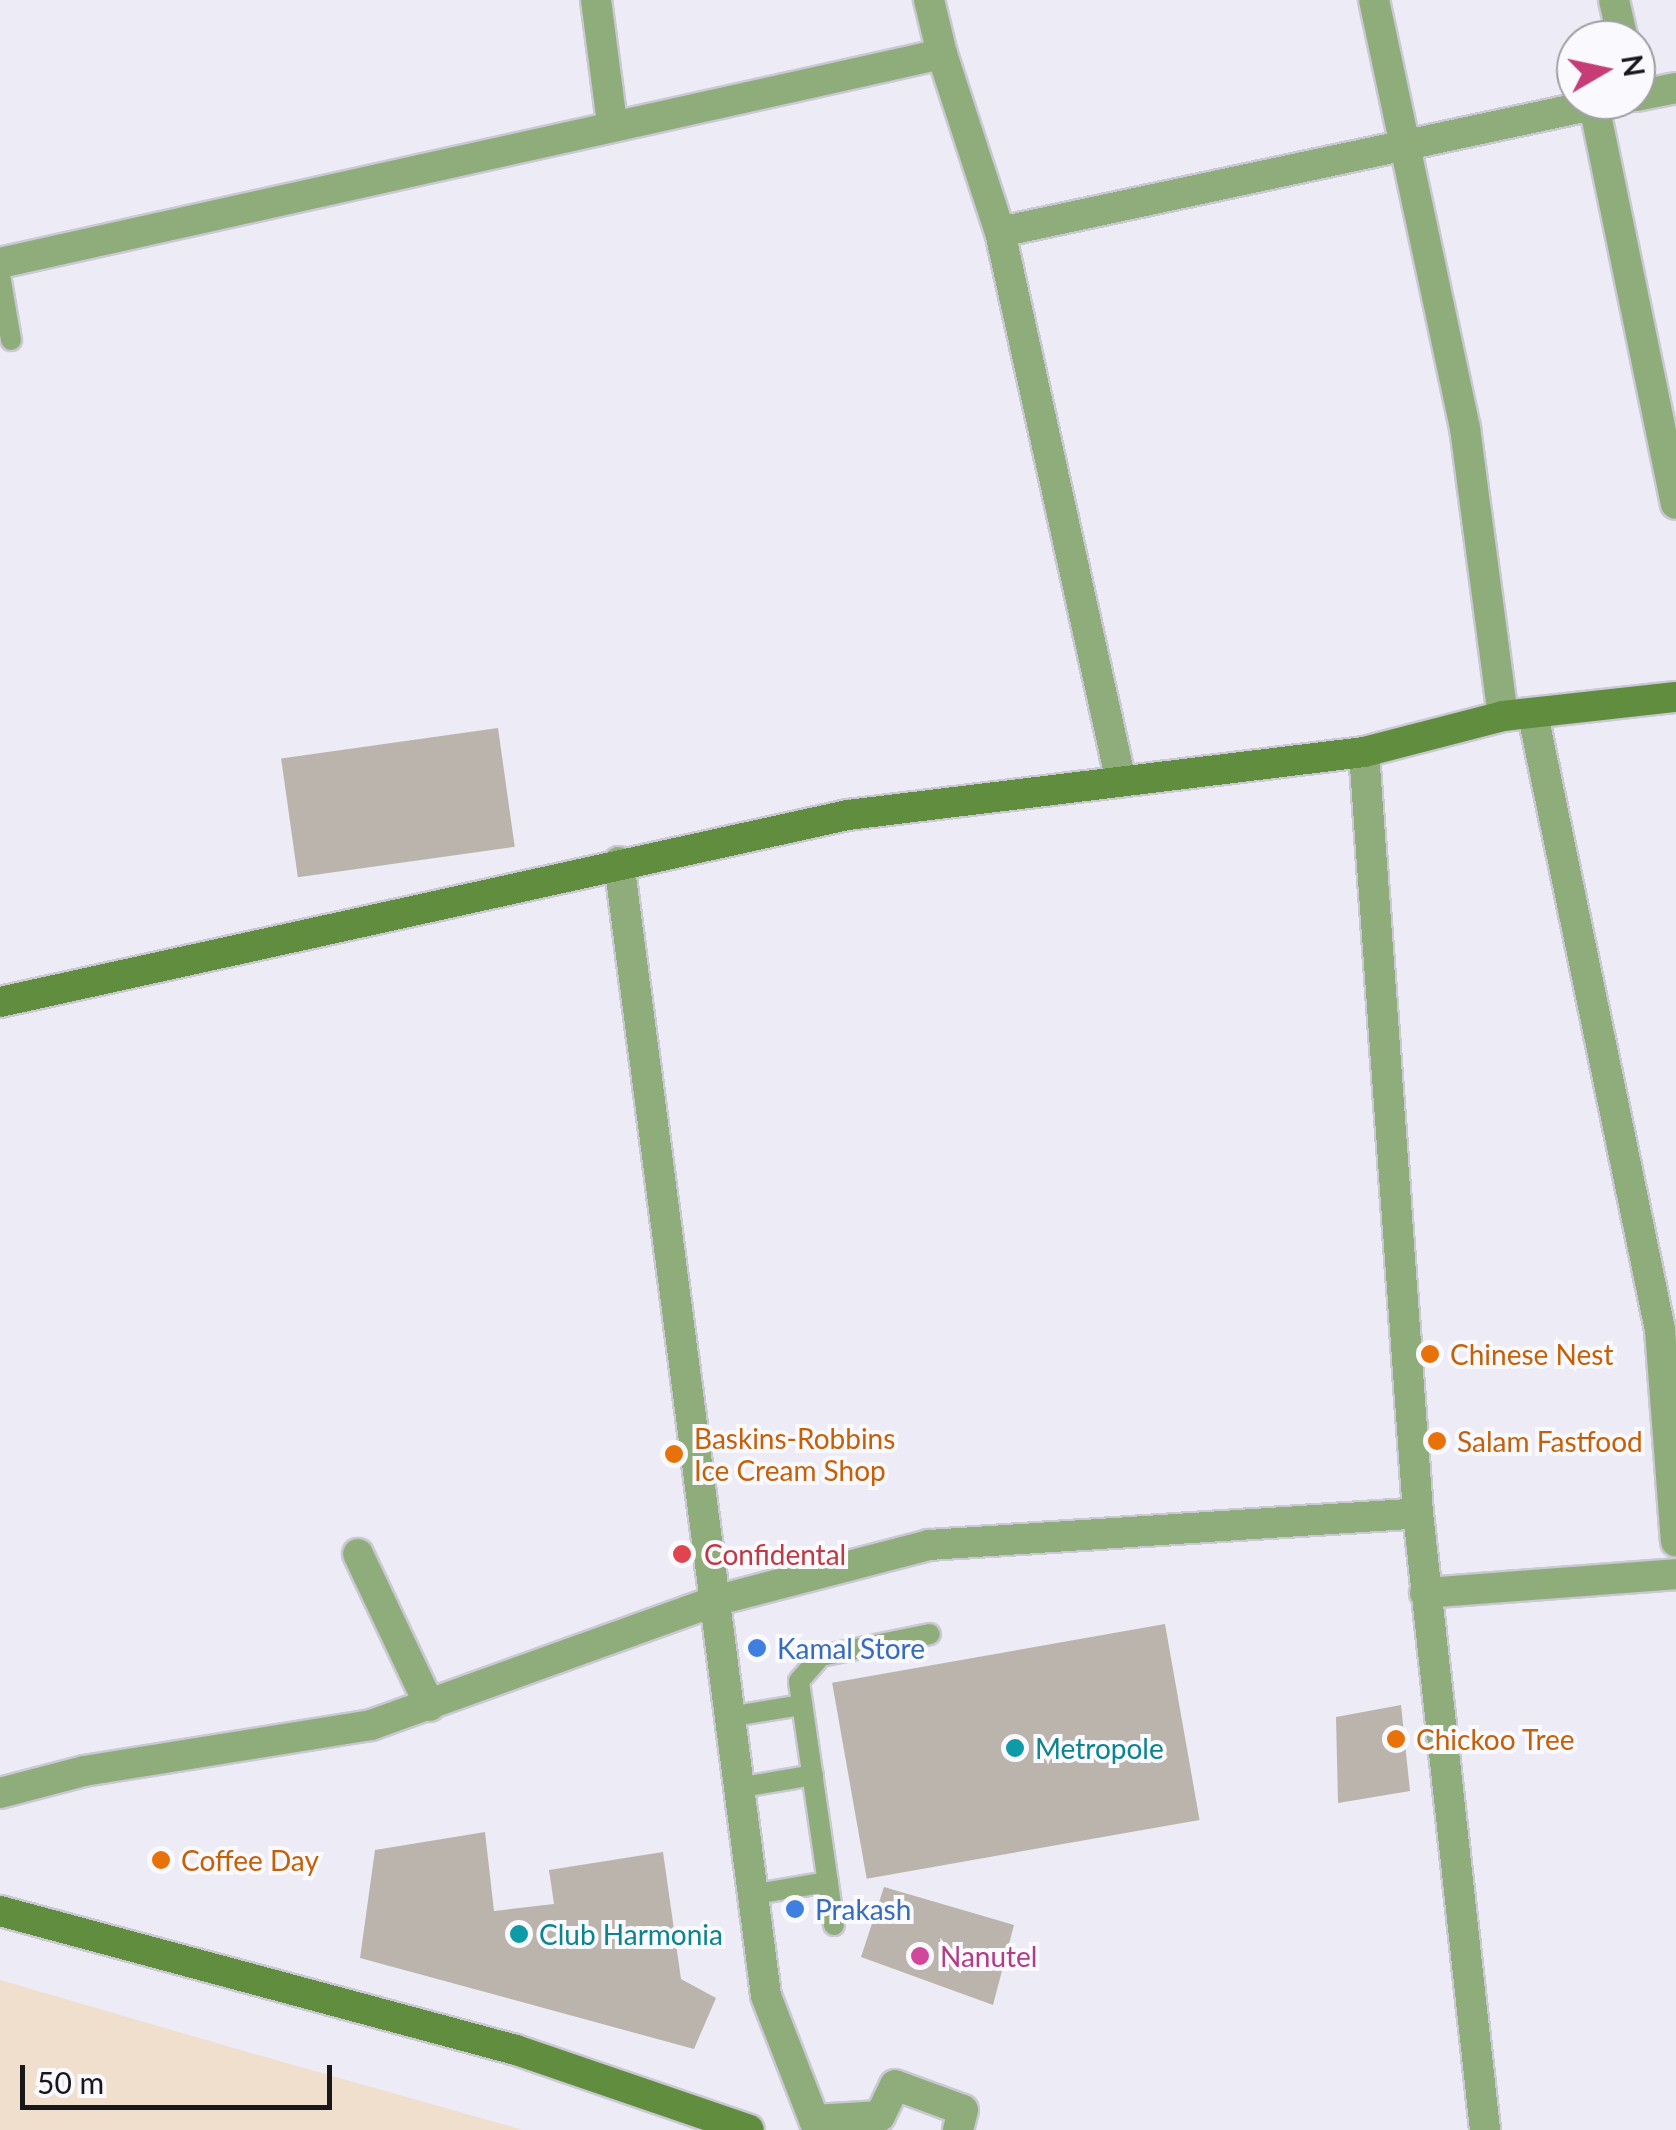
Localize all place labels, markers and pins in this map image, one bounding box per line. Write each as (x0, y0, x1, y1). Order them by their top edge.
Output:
place label: Chinese Nest (1450, 1337, 1613, 1371)
marker: Chinese Nest (1419, 1343, 1441, 1365)
place label: Baskins-Robbins Ice Cream Shop (694, 1421, 895, 1487)
place label: Salam Fastfood (1457, 1424, 1643, 1458)
marker: Salam Fastfood (1426, 1430, 1448, 1452)
marker: Baskins-Robbins Ice Cream Shop (663, 1443, 685, 1465)
place label: Confidental (704, 1537, 846, 1571)
marker: Confidental (669, 1541, 695, 1567)
place label: Kamal Store (777, 1631, 925, 1665)
marker: Kamal Store (746, 1637, 768, 1659)
place label: Chickoo Tree (1416, 1722, 1575, 1756)
marker: Chickoo Tree (1385, 1728, 1407, 1750)
place label: Metropole (1035, 1731, 1164, 1765)
marker: Metropole (1004, 1737, 1026, 1759)
place label: Coffee Day (181, 1843, 319, 1877)
marker: Coffee Day (150, 1849, 172, 1871)
place label: Prakash (815, 1892, 911, 1926)
marker: Prakash (784, 1898, 806, 1920)
place label: Club Harmonia (539, 1917, 723, 1951)
marker: Club Harmonia (508, 1923, 530, 1945)
place label: Nanutel (940, 1939, 1037, 1973)
marker: Nanutel (909, 1945, 931, 1967)

